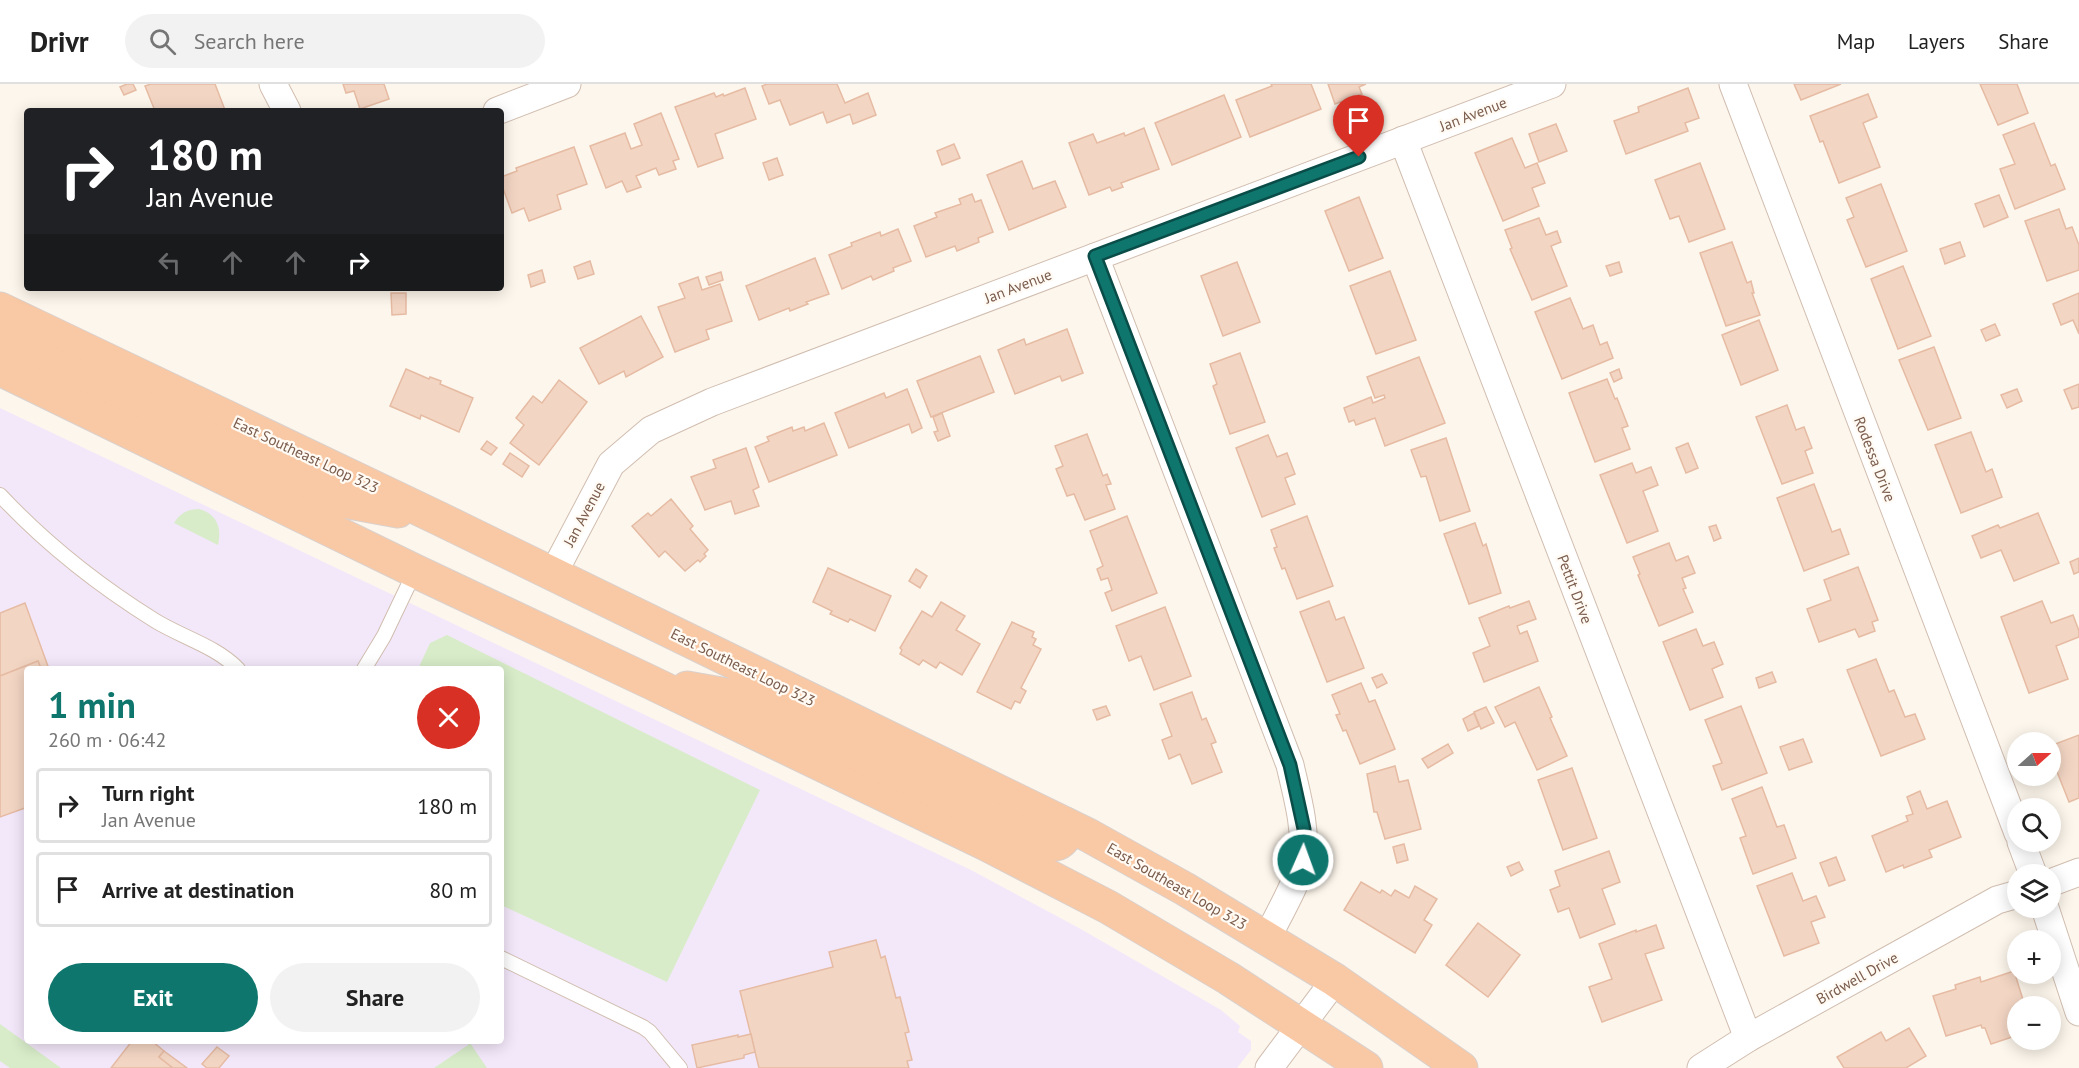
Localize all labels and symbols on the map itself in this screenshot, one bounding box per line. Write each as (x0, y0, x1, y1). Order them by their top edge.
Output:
street label: Jan Avenue (1436, 93, 1509, 136)
pin (1333, 95, 1384, 157)
street label: Jan Avenue (981, 265, 1054, 308)
street label: East Southeast Loop 323 (230, 413, 382, 497)
street label: Rodessa Drive (1850, 414, 1900, 504)
street label: Jan Avenue (559, 478, 609, 550)
street label: Pettit Drive (1553, 552, 1597, 626)
street label: East Southeast Loop 323 (668, 624, 818, 710)
north arrow (2007, 732, 2061, 786)
position arrow (1271, 828, 1335, 892)
street label: East Southeast Loop 323 (1104, 838, 1250, 934)
street label: Birdwell Drive (1813, 948, 1901, 1008)

